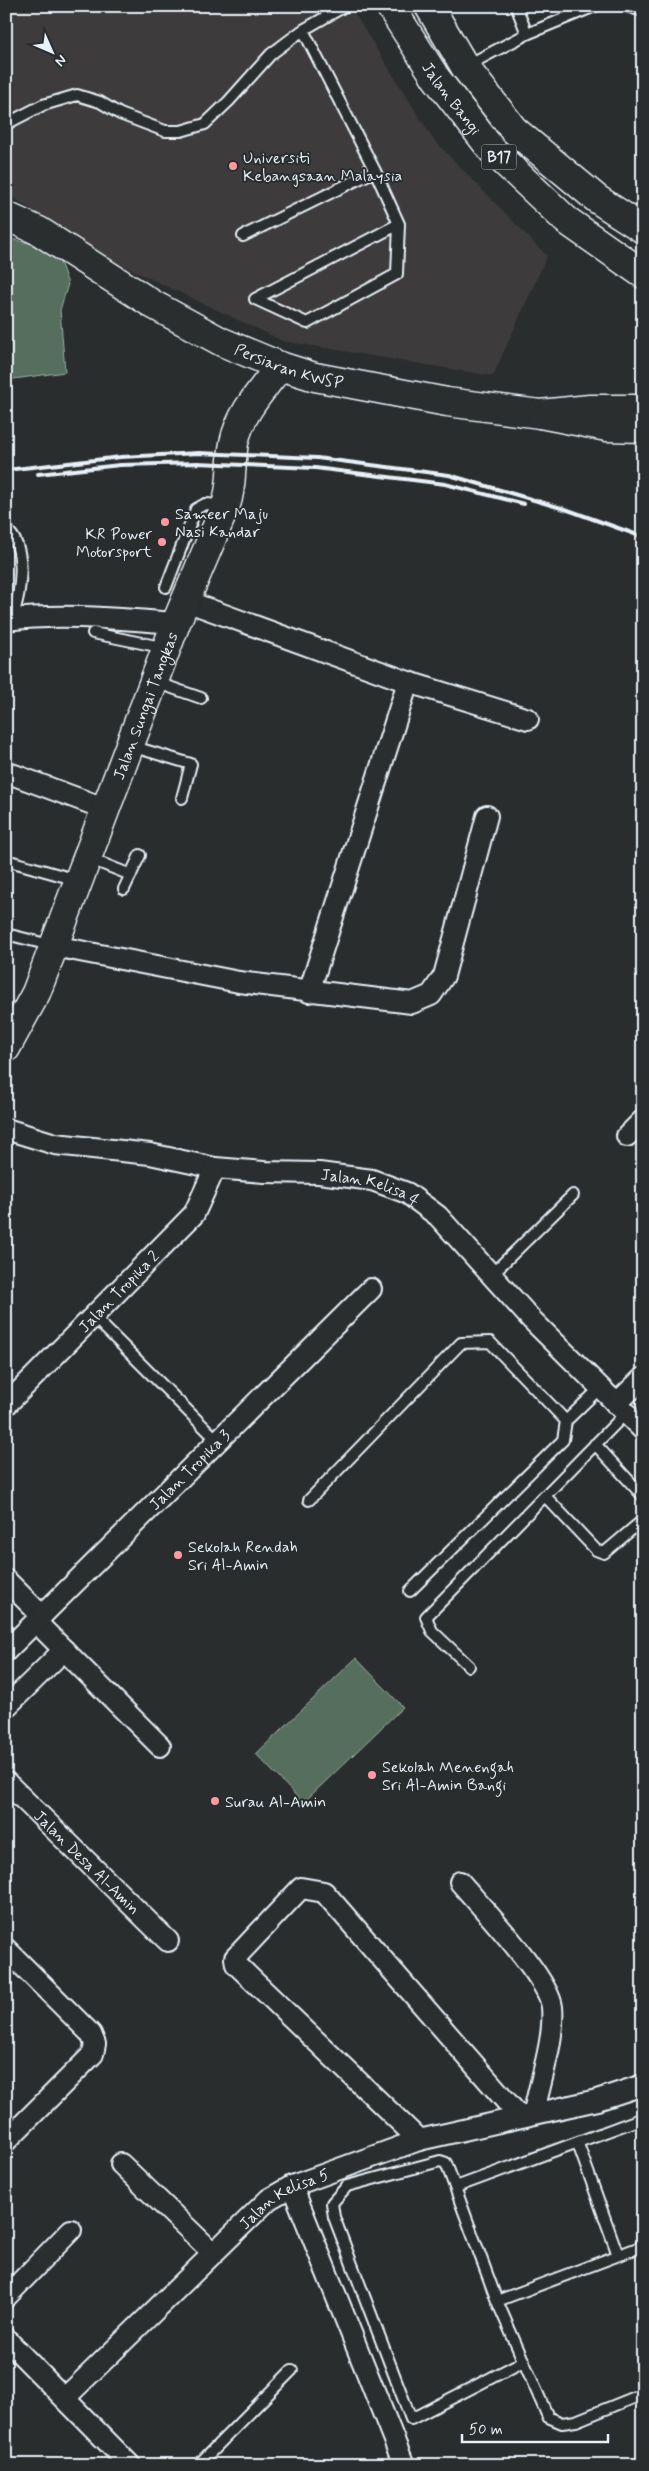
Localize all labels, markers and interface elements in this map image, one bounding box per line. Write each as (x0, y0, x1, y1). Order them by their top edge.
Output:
north arrow (28, 28, 78, 78)
text: N (51, 51, 70, 70)
street label: Jalan Bangi (416, 58, 485, 140)
road number: B17 (482, 144, 516, 170)
place label: Universiti Kebangsaan Malaysia (243, 148, 403, 187)
marker: Universiti Kebangsaan Malaysia (227, 160, 239, 172)
street label: Persiaran KWSP (231, 339, 345, 394)
place label: Sameer Maju Nasi Kandar (175, 504, 268, 543)
marker: Sameer Maju Nasi Kandar (159, 516, 171, 528)
place label: KR Power Motorsport (76, 524, 153, 563)
marker: KR Power Motorsport (156, 536, 168, 548)
street label: Jalan Sungai Tangkas (109, 629, 184, 783)
street label: Jalan Kelisa 4 (319, 1164, 424, 1211)
street label: Jalan Tropika 2 (74, 1246, 165, 1338)
street label: Jalan Tropika 3 (145, 1425, 235, 1515)
place label: Sekolah Rendah Sri Al-Amin (188, 1537, 298, 1576)
marker: Sekolah Rendah Sri Al-Amin (172, 1549, 184, 1561)
place label: Sekolah Menengah Sri Al-Amin Bangi (382, 1757, 514, 1797)
marker: Sekolah Menengah Sri Al-Amin Bangi (366, 1769, 378, 1781)
place label: Surau Al-Amin (225, 1792, 326, 1813)
marker: Surau Al-Amin (209, 1795, 221, 1807)
street label: Jalan Desa Al-Amin (29, 1806, 144, 1920)
street label: Jalan Kelisa 5 (235, 2164, 332, 2235)
scale bar (462, 2411, 608, 2443)
text: 50 m (469, 2420, 503, 2440)

